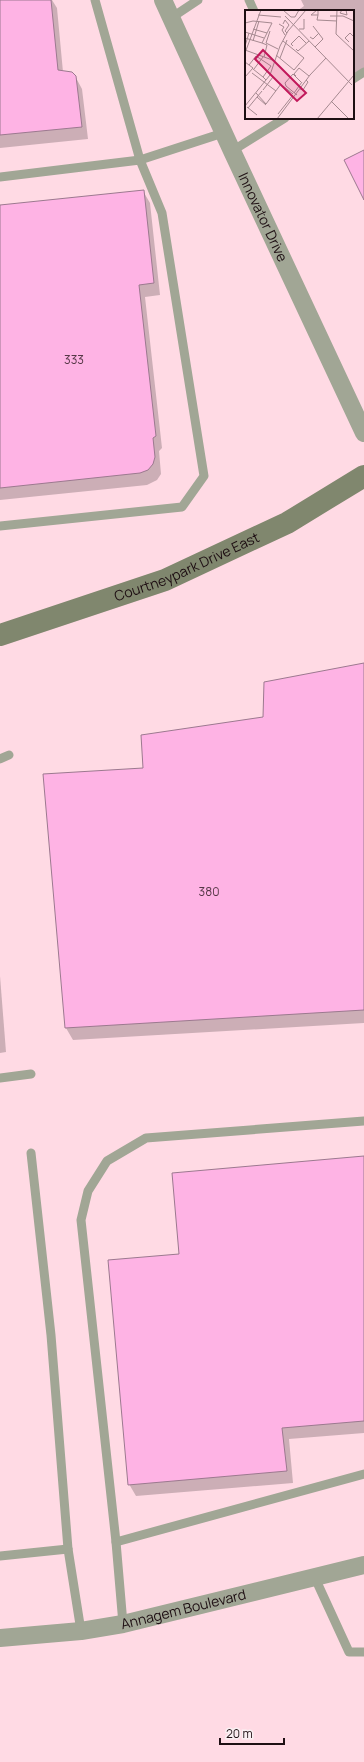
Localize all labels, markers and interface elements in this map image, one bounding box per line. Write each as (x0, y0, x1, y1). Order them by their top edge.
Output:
inset map (245, 10, 354, 119)
street label: Innovator Drive (234, 169, 292, 265)
house number: 333 (64, 351, 84, 368)
street label: Courtneypark Drive East (112, 527, 263, 605)
house number: 380 (199, 883, 219, 900)
street label: Annagem Boulevard (119, 1584, 248, 1633)
scale bar (220, 1720, 284, 1746)
text: 20 m (226, 1725, 253, 1742)

